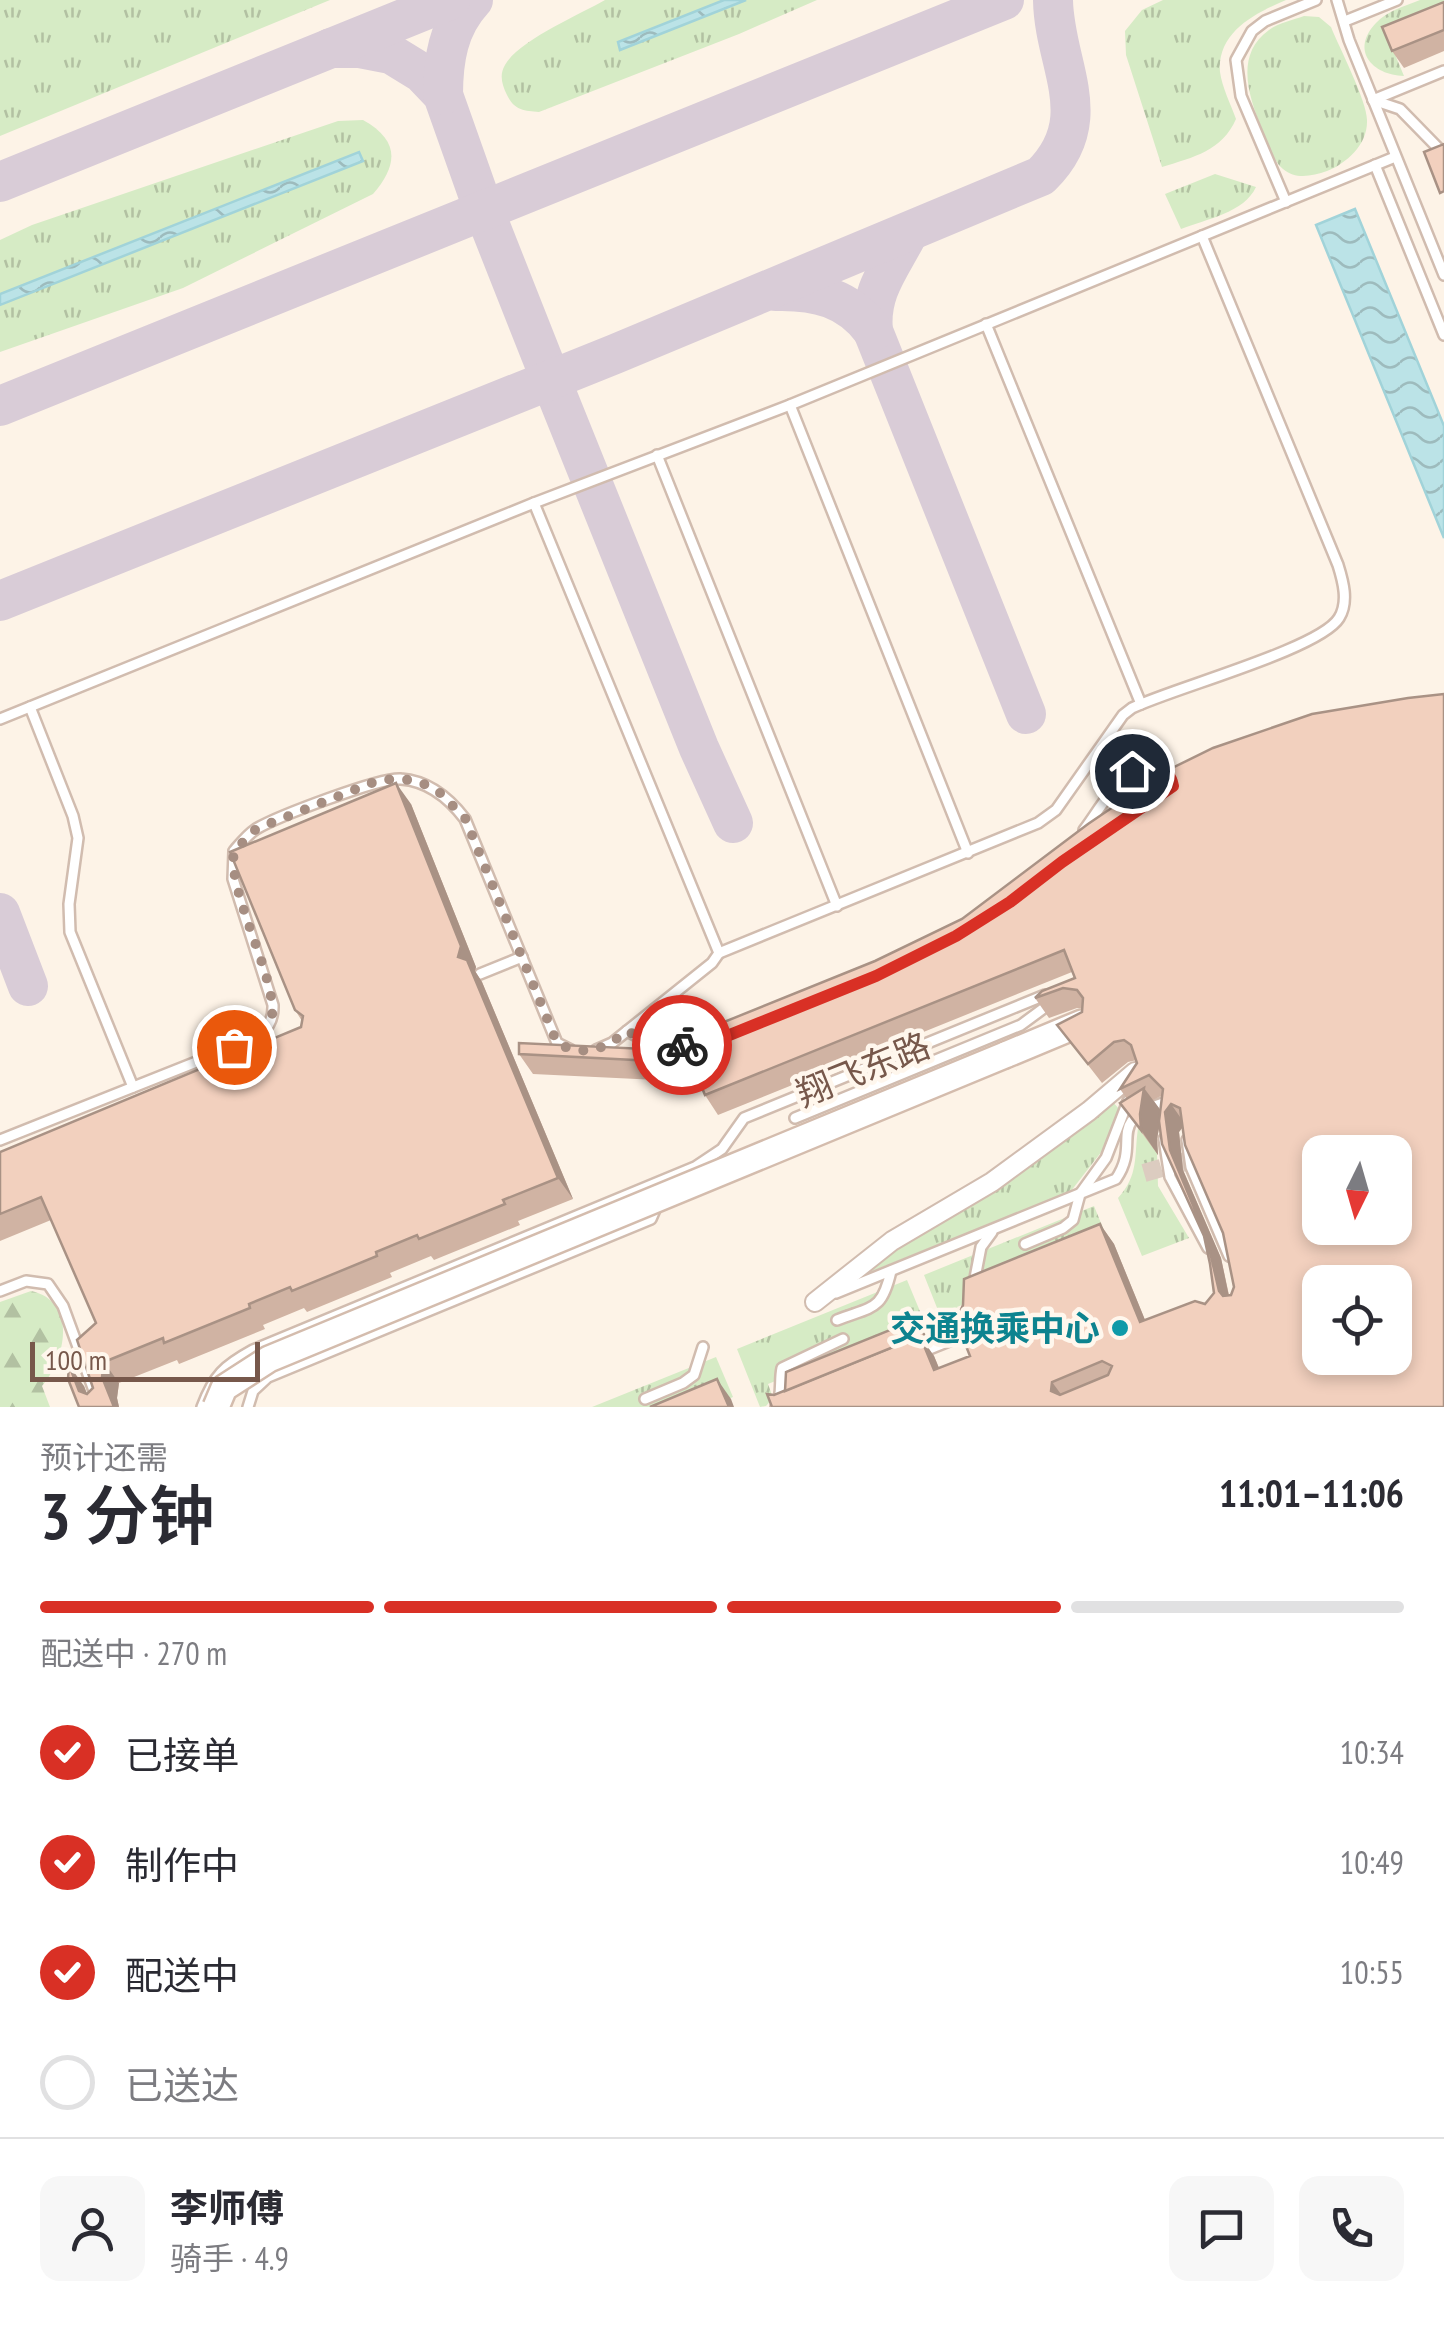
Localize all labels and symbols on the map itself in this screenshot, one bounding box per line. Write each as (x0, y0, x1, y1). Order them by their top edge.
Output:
pin (1090, 729, 1175, 814)
courier (632, 995, 732, 1095)
pin (192, 1005, 277, 1090)
street label: 翔飞东路 (789, 1021, 937, 1117)
north arrow (1302, 1135, 1412, 1245)
place label: 交通换乘中心 (890, 1305, 1100, 1351)
marker: 交通换乘中心 (1109, 1317, 1131, 1339)
scale bar (30, 1337, 260, 1382)

